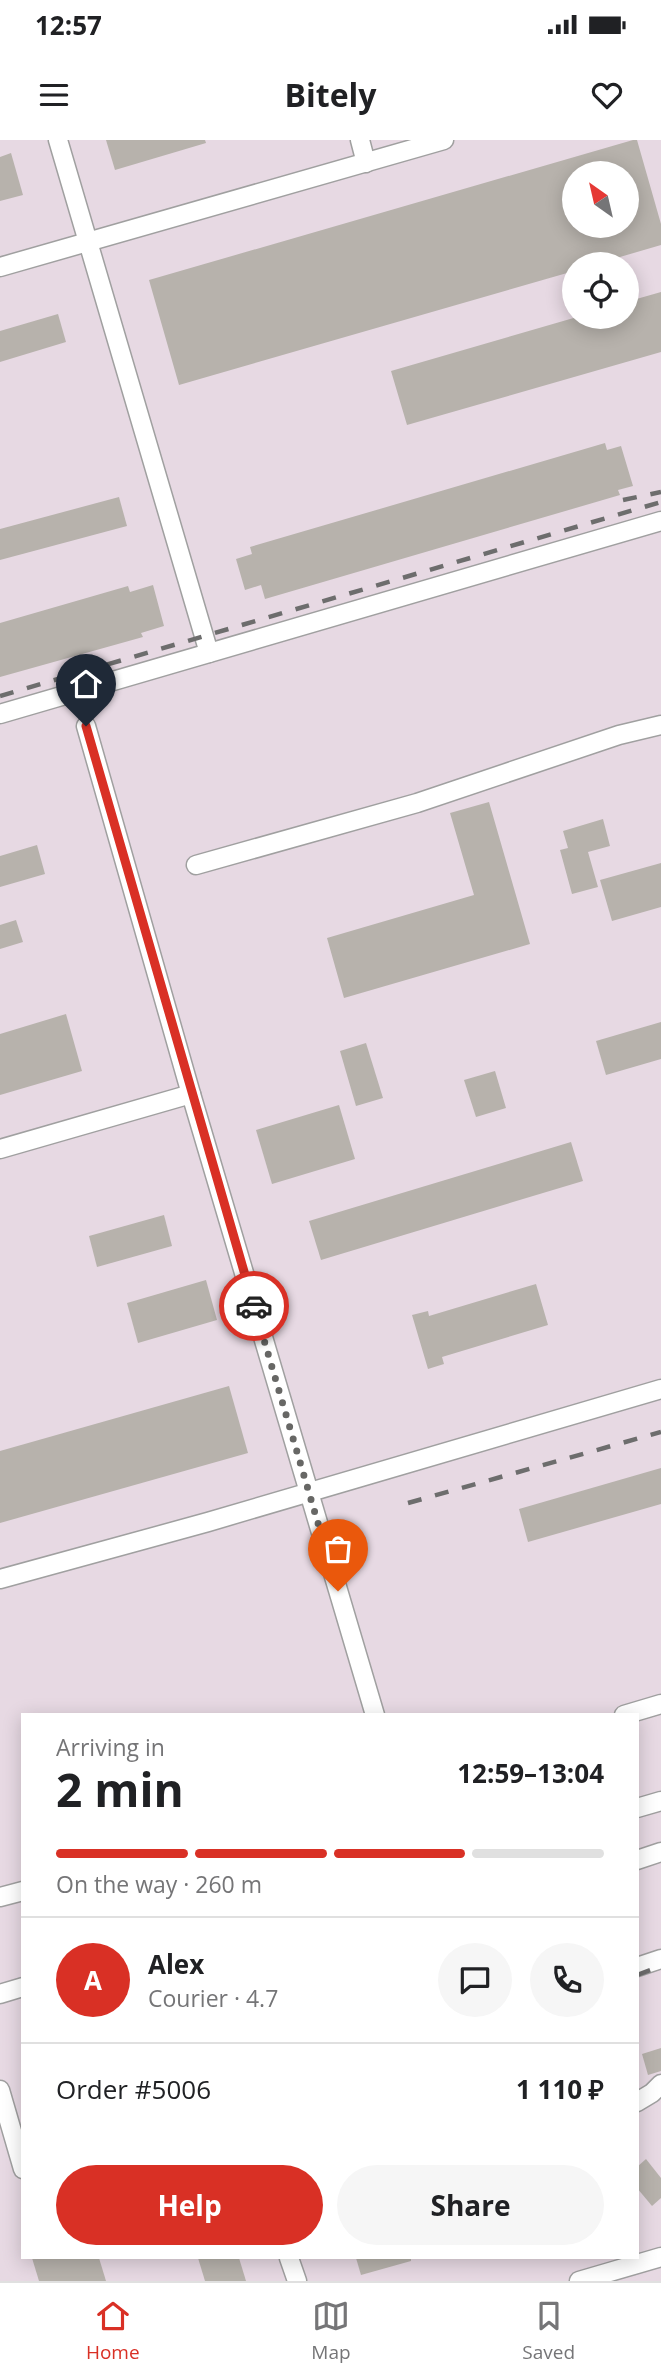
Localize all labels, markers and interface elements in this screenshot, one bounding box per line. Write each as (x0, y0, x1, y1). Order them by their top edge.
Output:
text: 12:57 (35, 7, 102, 43)
text: Bitely (284, 73, 377, 116)
icon: menu (35, 76, 73, 114)
icon: heart (588, 76, 626, 114)
north arrow (562, 161, 639, 238)
map controls (562, 161, 639, 329)
button: locate (562, 252, 639, 329)
pin (56, 654, 116, 726)
icon: home (67, 665, 105, 703)
courier (219, 1271, 289, 1341)
icon: car (235, 1287, 273, 1325)
pin (308, 1519, 368, 1591)
icon: bag (319, 1530, 357, 1568)
text: Arriving in (56, 1731, 165, 1763)
text: 12:59–13:04 (457, 1755, 604, 1791)
text: 2 min (56, 1758, 184, 1820)
text: On the way · 260 m (56, 1868, 262, 1900)
button: chat (438, 1943, 512, 2017)
button: phone (530, 1943, 604, 2017)
text: Alex (148, 1946, 204, 1982)
text: A (84, 1962, 102, 1998)
text: Courier · 4.7 (148, 1982, 278, 2014)
text: Order #5006 (56, 2071, 211, 2107)
text: 1 110 ₽ (516, 2071, 604, 2107)
button: Help (56, 2165, 323, 2245)
button: Share (337, 2165, 604, 2245)
tab: Home (86, 2297, 140, 2365)
tab: Map (311, 2297, 351, 2365)
tab: Saved (522, 2297, 575, 2365)

